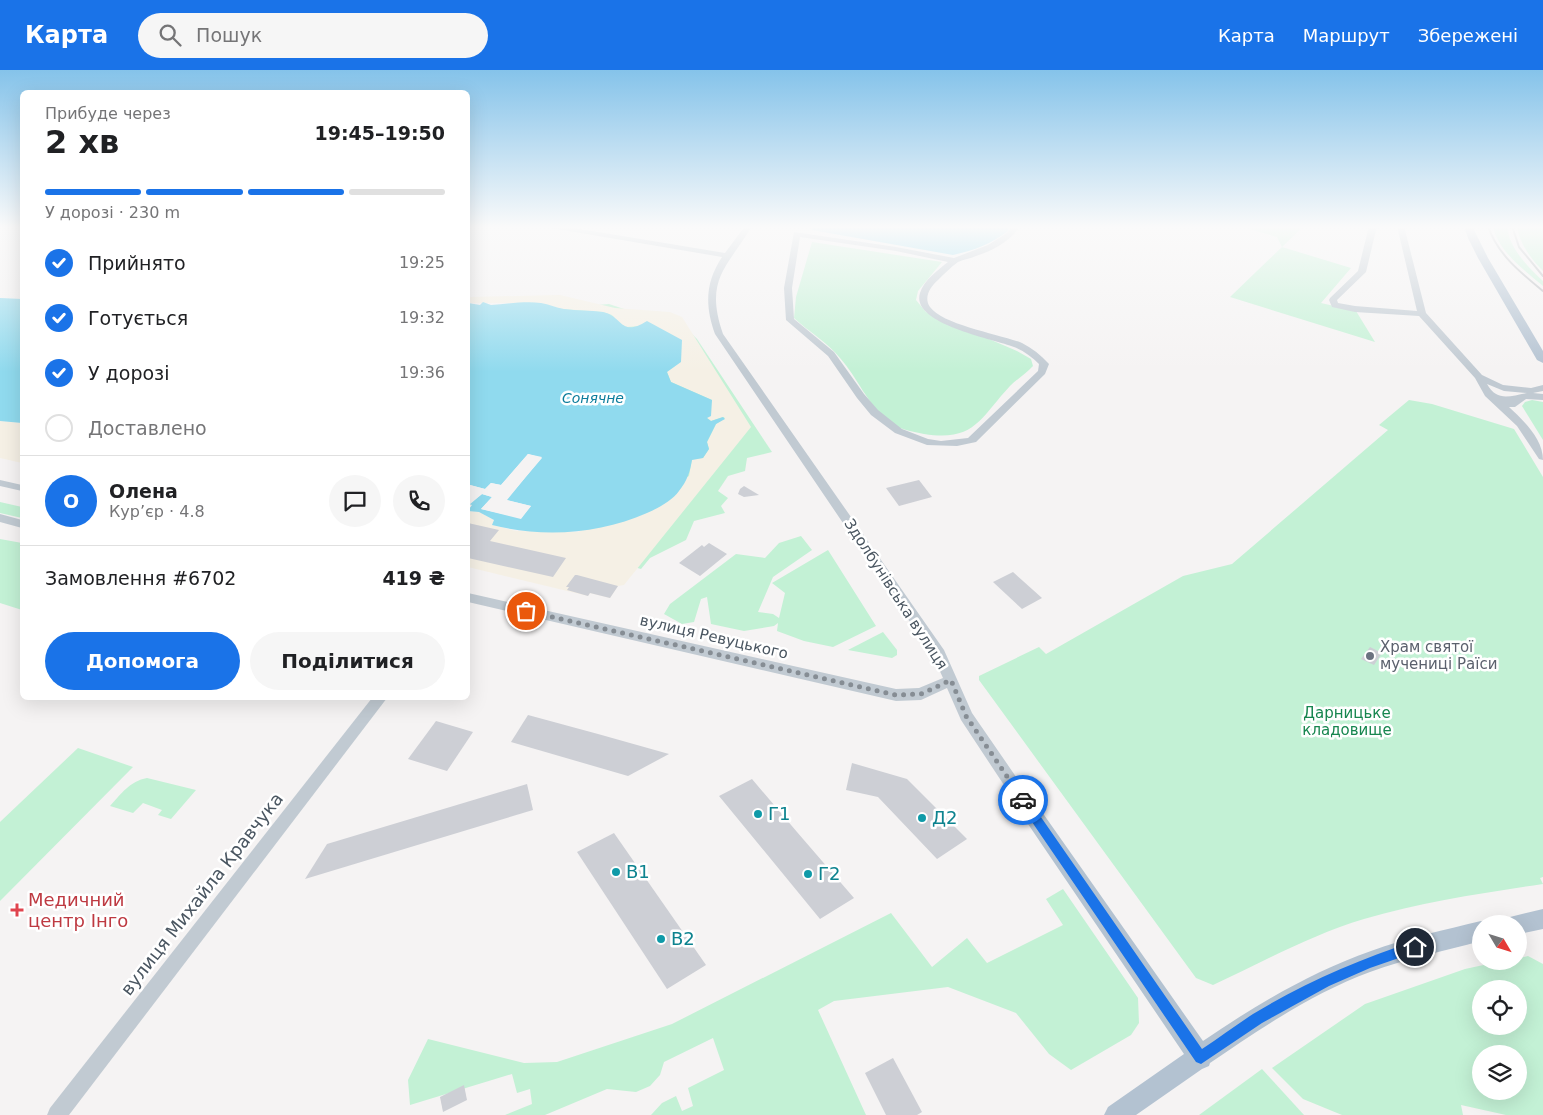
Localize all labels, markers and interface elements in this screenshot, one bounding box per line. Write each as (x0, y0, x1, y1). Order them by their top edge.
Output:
search box (138, 13, 488, 58)
text: Карта (25, 21, 108, 49)
icon: search (156, 21, 184, 49)
text: Пошук (196, 24, 262, 46)
text: Карта (1218, 25, 1275, 46)
text: Маршрут (1303, 25, 1390, 46)
text: Збережені (1418, 25, 1518, 46)
text: Прибуде через (45, 104, 171, 123)
text: 19:45–19:50 (315, 122, 445, 144)
text: 2 хв (45, 123, 119, 161)
text: У дорозі · 230 m (45, 203, 180, 222)
icon: check (45, 249, 73, 277)
text: Прийнято (88, 252, 186, 274)
text: 19:25 (399, 253, 445, 272)
icon: check (45, 304, 73, 332)
text: Готується (88, 307, 188, 329)
text: 19:32 (399, 308, 445, 327)
icon: check (45, 359, 73, 387)
text: У дорозі (88, 362, 169, 384)
text: 19:36 (399, 363, 445, 382)
water label: Сонячне (562, 390, 624, 406)
text: Доставлено (88, 417, 207, 439)
button: chat (329, 475, 381, 527)
button: phone (393, 475, 445, 527)
text: Олена (109, 480, 178, 502)
text: О (63, 490, 79, 512)
text: Кур’єр · 4.8 (109, 502, 205, 521)
street label: Здолбунівська вулиця (840, 515, 952, 673)
text: Замовлення #6702 (45, 567, 236, 589)
text: 419 ₴ (382, 567, 445, 589)
pin (505, 590, 547, 632)
icon: bag (512, 597, 540, 625)
street label: вулиця Ревуцького (638, 611, 790, 663)
button: Допомога (45, 632, 240, 690)
button: Поділитися (250, 632, 445, 690)
place label: Храм святої мучениці Раїси (1380, 638, 1497, 673)
marker: Храм святої мучениці Раїси (1364, 650, 1376, 662)
park label: Дарницьке кладовище (1302, 704, 1392, 739)
courier (998, 775, 1048, 825)
icon: car (1009, 786, 1037, 814)
street label: вулиця Михайла Кравчука (116, 788, 287, 999)
place label: Г1 (768, 803, 790, 824)
place label: Д2 (932, 807, 958, 828)
marker: Г1 (752, 808, 764, 820)
marker: Д2 (916, 812, 928, 824)
place label: В1 (626, 861, 650, 882)
place label: Г2 (818, 863, 840, 884)
marker: В1 (610, 866, 622, 878)
marker: Г2 (802, 868, 814, 880)
place label: Медичний центр Інго (28, 889, 128, 931)
marker: Медичний центр Інго (10, 903, 24, 917)
north arrow (1472, 915, 1528, 970)
map controls (1472, 915, 1527, 1100)
pin (1394, 926, 1436, 968)
place label: В2 (671, 928, 695, 949)
marker: В2 (655, 933, 667, 945)
icon: home (1401, 933, 1429, 961)
button: locate (1472, 980, 1527, 1035)
button: layers (1472, 1045, 1527, 1100)

